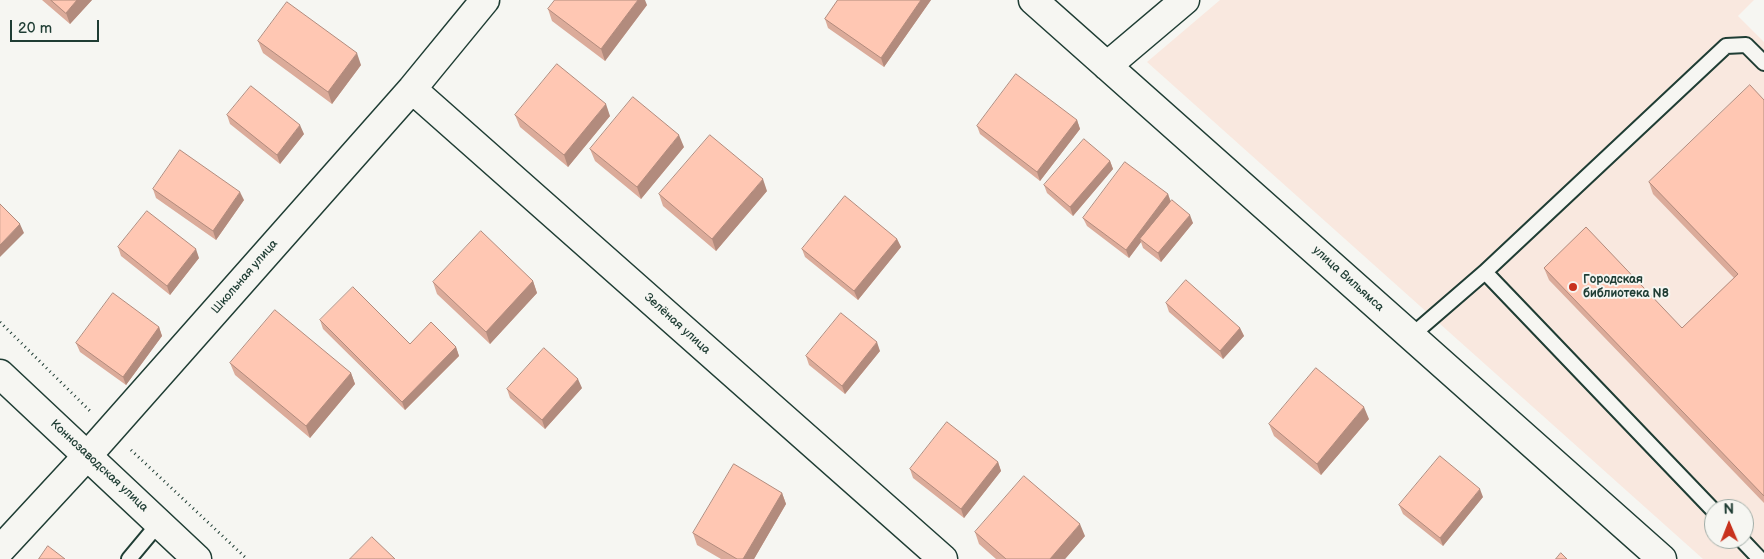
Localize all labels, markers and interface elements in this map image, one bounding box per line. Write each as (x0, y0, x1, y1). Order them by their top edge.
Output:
scale bar (12, 10, 101, 42)
text: 20 m (18, 19, 52, 38)
street label: Школьная улица (209, 237, 281, 317)
street label: улица Вильямса (1309, 243, 1387, 315)
place label: Городская библиотека N8 (1583, 273, 1669, 301)
marker: Городская библиотека N8 (1567, 281, 1579, 293)
street label: Зелёная улица (641, 291, 713, 357)
street label: Коннозаводская улица (47, 417, 151, 515)
north arrow (1704, 499, 1754, 549)
text: N (1723, 501, 1734, 518)

